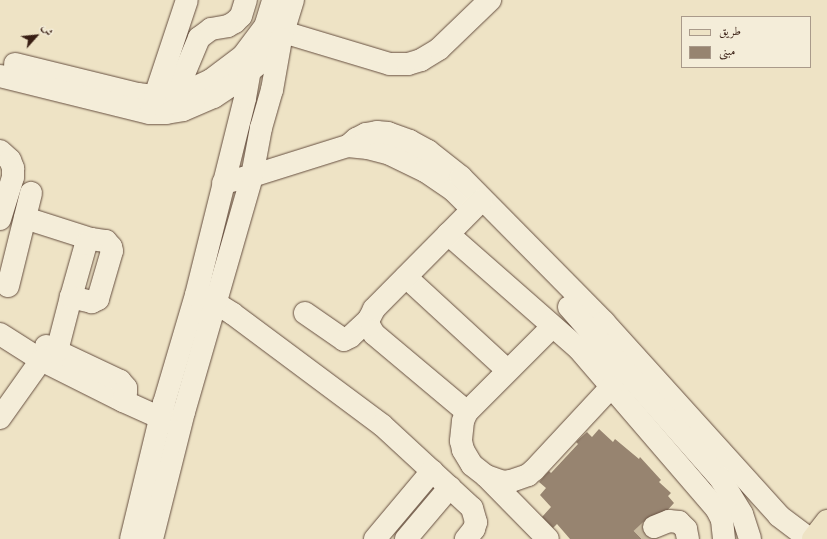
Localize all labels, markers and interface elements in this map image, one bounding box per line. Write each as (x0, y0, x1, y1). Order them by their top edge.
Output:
north arrow (16, 16, 56, 56)
legend (681, 16, 811, 68)
text: ش (38, 22, 56, 39)
text: طريق (719, 23, 741, 39)
text: مبنى (719, 43, 735, 59)

